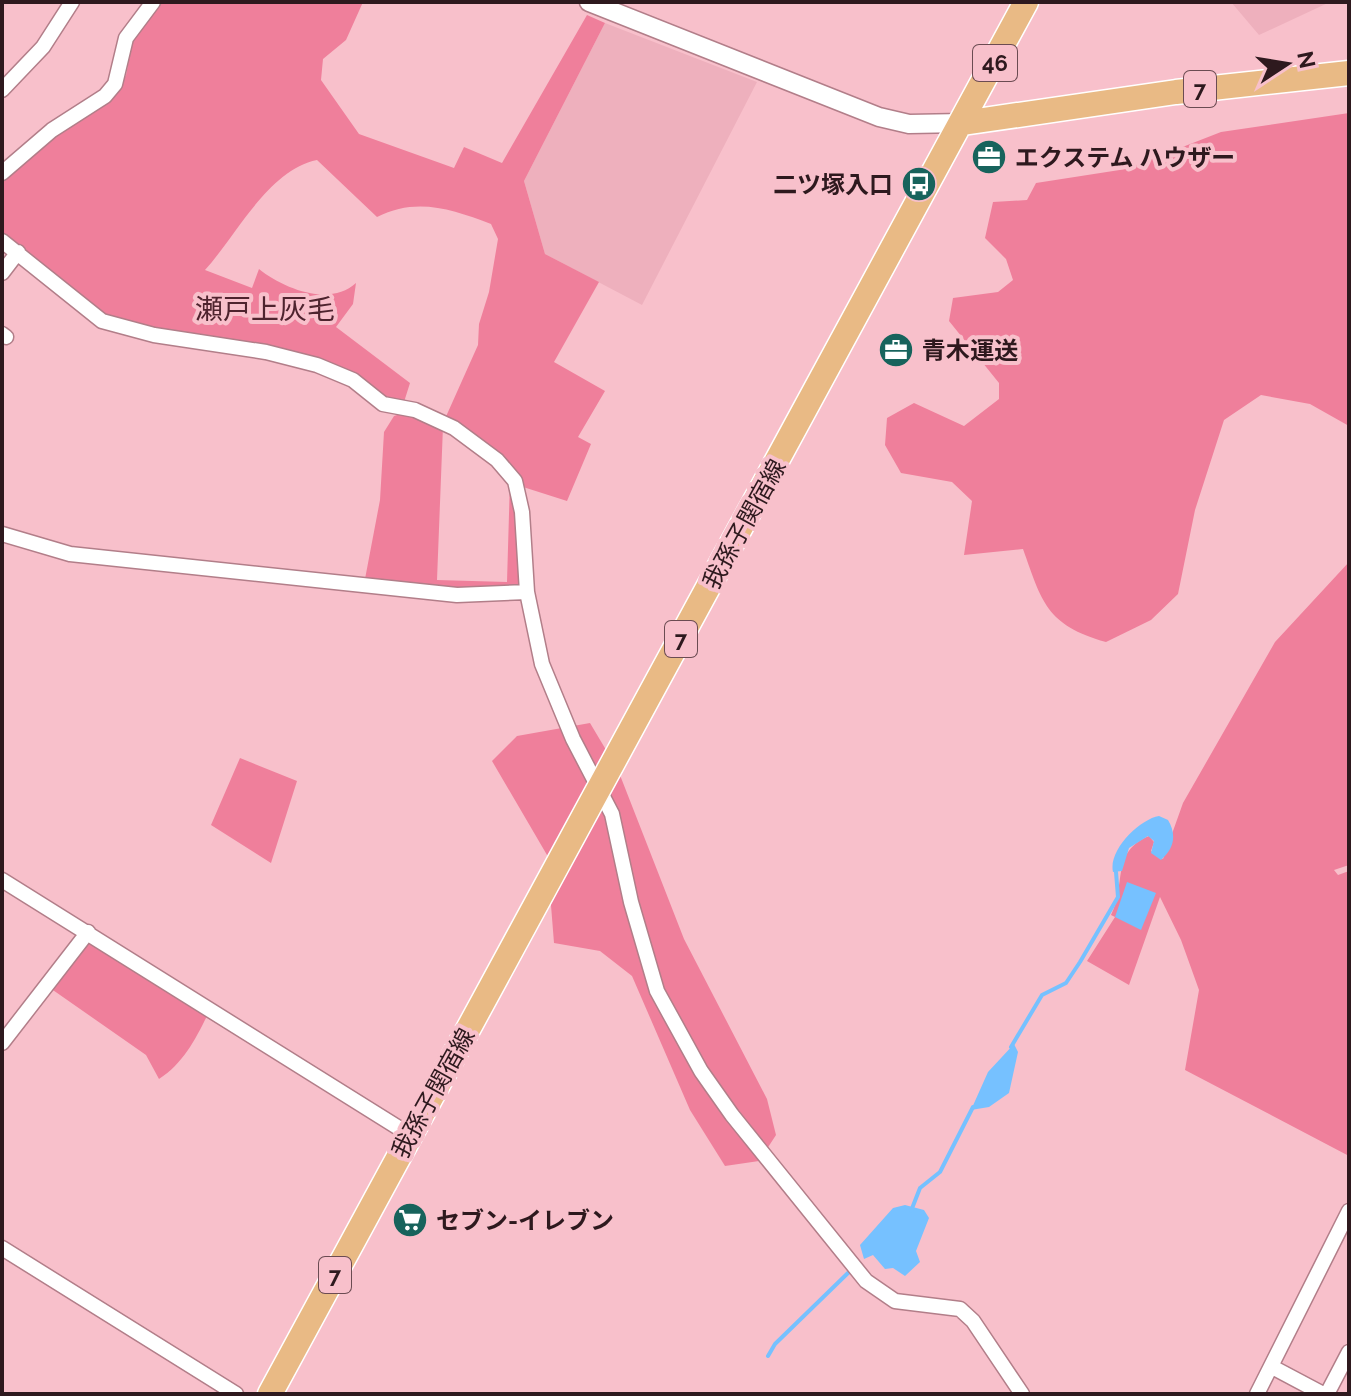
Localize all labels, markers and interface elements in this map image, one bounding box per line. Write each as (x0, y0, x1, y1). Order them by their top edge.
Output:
north arrow (1247, 24, 1327, 104)
road number: 46 (973, 45, 1017, 81)
text: N (1292, 49, 1321, 71)
road number: 7 (1184, 71, 1216, 107)
office icon: エクステム ハウザー (970, 138, 1008, 176)
place label: エクステム ハウザー (1015, 143, 1235, 172)
bus stop icon: 二ツ塚入口 (900, 165, 938, 203)
place label: 二ツ塚入口 (773, 170, 893, 199)
district label: 瀬戸上灰毛 (195, 293, 335, 326)
office icon: 青木運送 (877, 331, 915, 369)
place label: 青木運送 (922, 336, 1018, 365)
street label: 我孫子関宿線 (696, 454, 792, 594)
road number: 7 (665, 621, 697, 657)
street label: 我孫子関宿線 (385, 1023, 481, 1163)
supermarket icon: セブン-イレブン (391, 1201, 429, 1239)
place label: セブン-イレブン (436, 1206, 614, 1235)
road number: 7 (319, 1257, 351, 1293)

